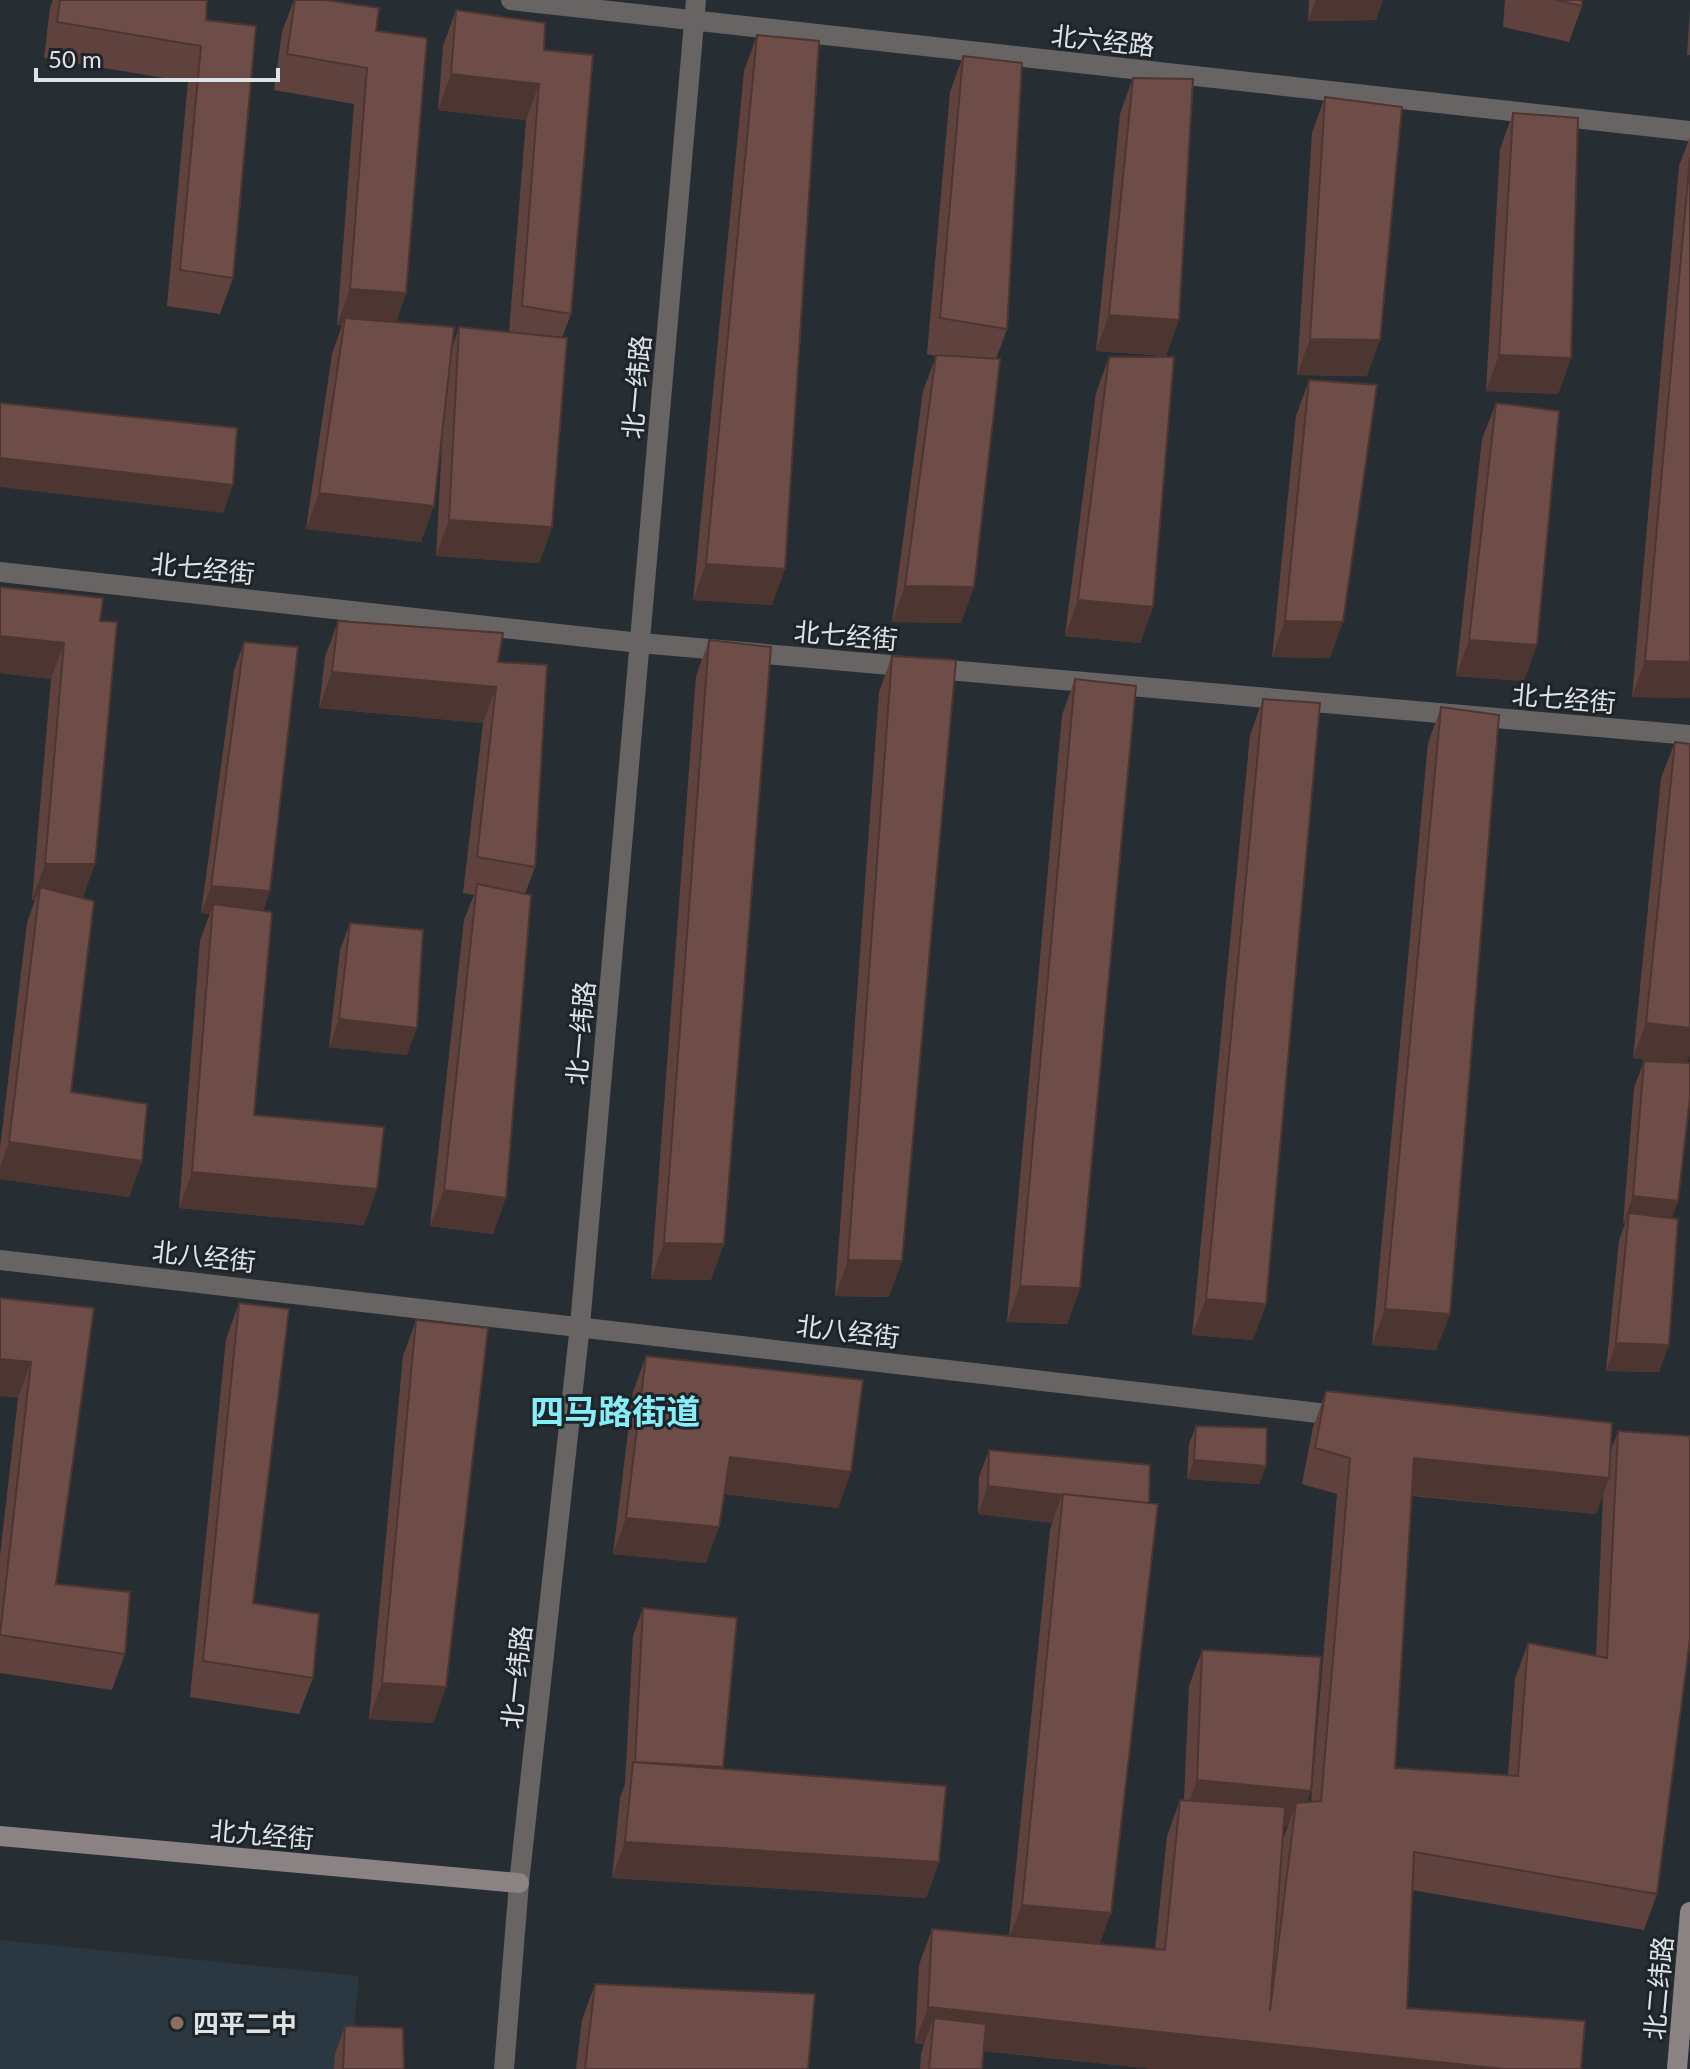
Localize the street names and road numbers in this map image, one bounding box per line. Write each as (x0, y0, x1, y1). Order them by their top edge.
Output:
street label: 北六经路 (1050, 19, 1156, 61)
street label: 北一纬路 (616, 334, 656, 440)
street label: 北七经街 (150, 547, 256, 589)
street label: 北七经街 (793, 615, 899, 655)
street label: 北七经街 (1511, 678, 1617, 718)
street label: 北一纬路 (560, 980, 600, 1086)
street label: 北八经街 (151, 1235, 257, 1277)
street label: 北八经街 (794, 1309, 902, 1353)
street label: 北一纬路 (495, 1624, 537, 1730)
street label: 北九经街 (209, 1814, 315, 1854)
street label: 北二纬路 (1638, 1935, 1678, 2041)

